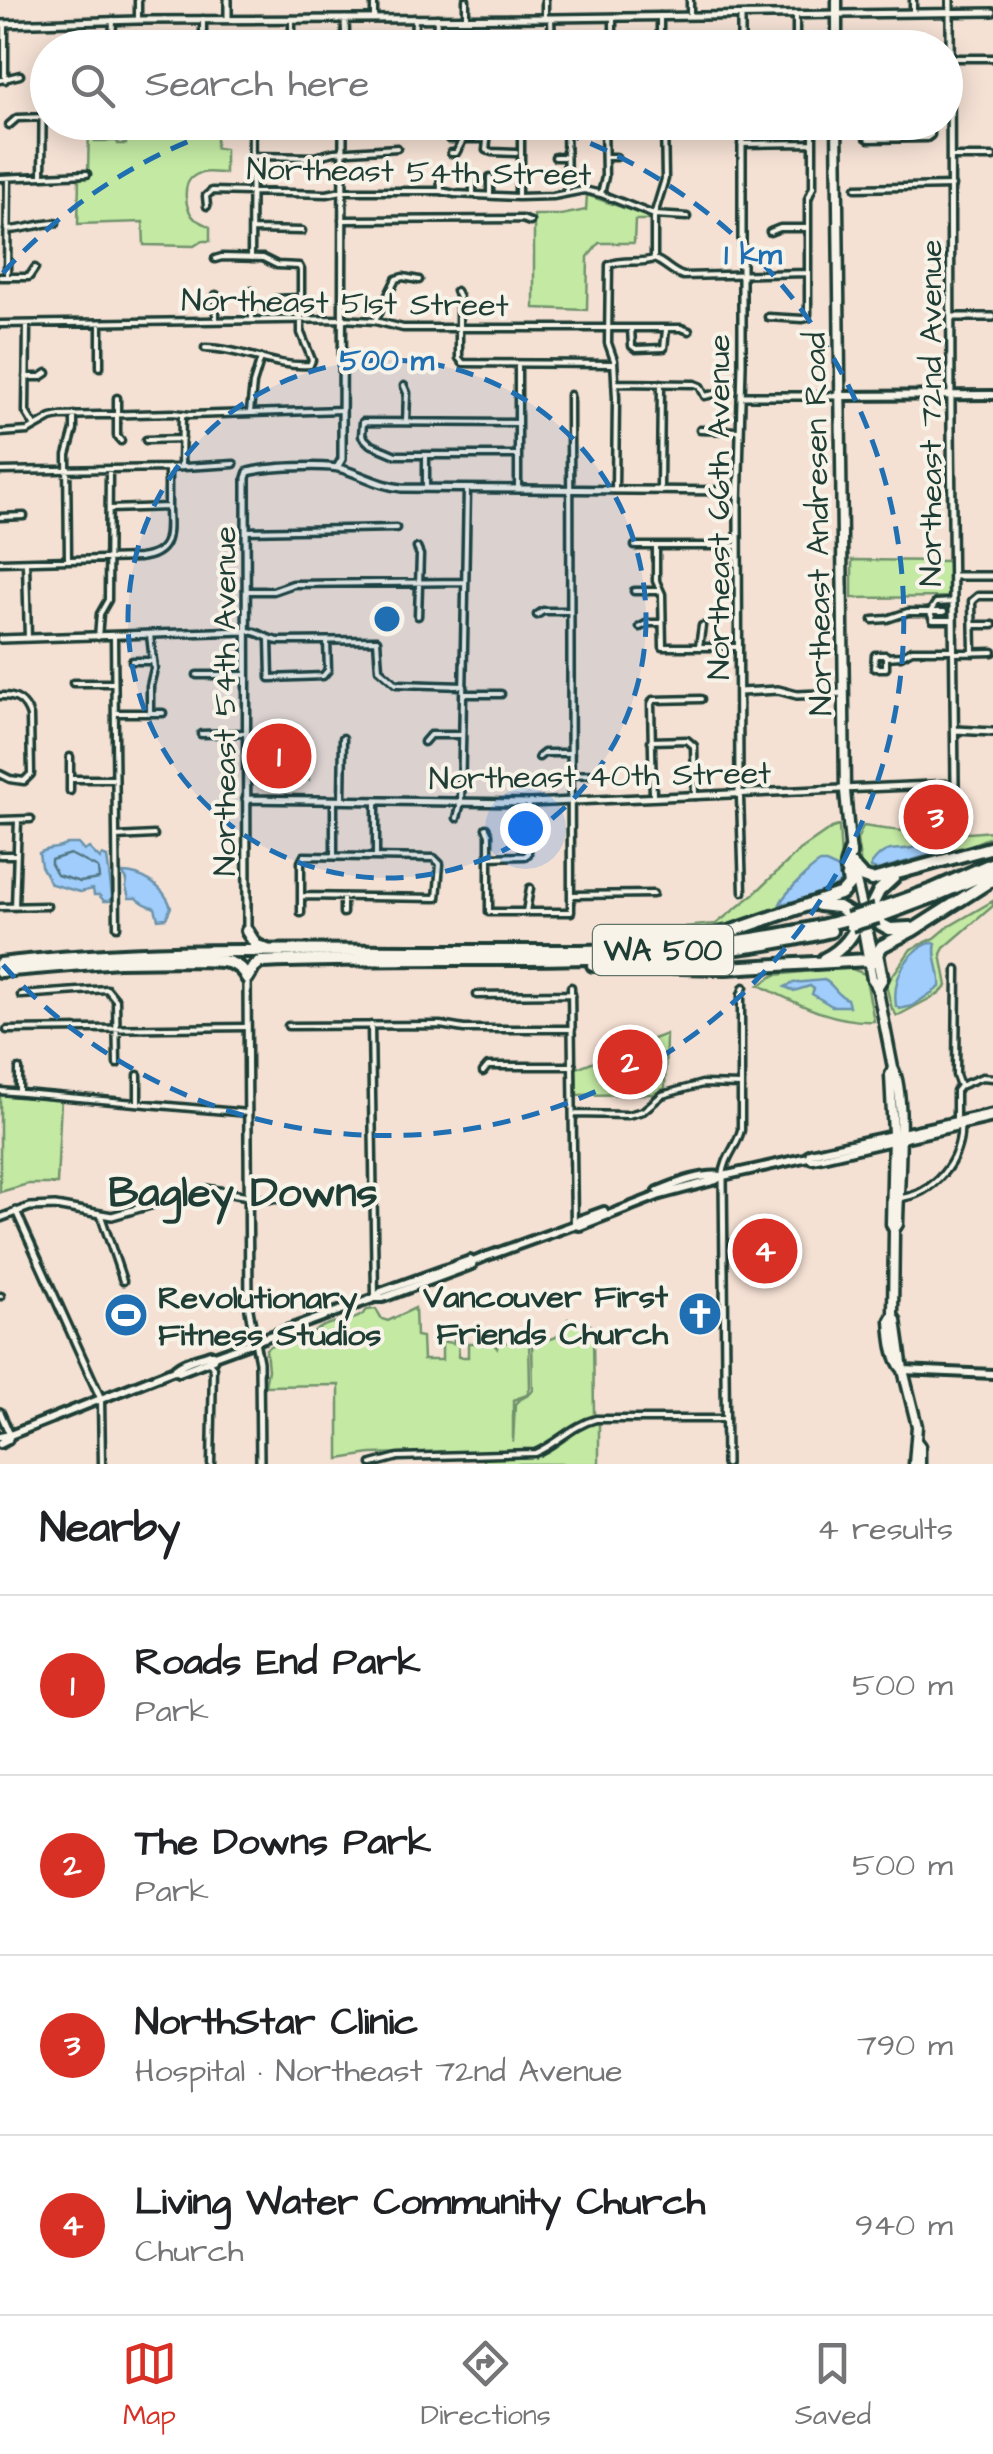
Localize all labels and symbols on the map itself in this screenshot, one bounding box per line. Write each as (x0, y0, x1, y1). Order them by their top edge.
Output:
street label: Northeast 54th Street (246, 147, 592, 198)
text: 1 km (724, 234, 782, 276)
street label: Northeast 72nd Avenue (909, 239, 954, 587)
street label: Northeast 51st Street (181, 278, 509, 329)
street label: Northeast Andresen Road (793, 332, 844, 716)
street label: Northeast 66th Avenue (697, 334, 742, 680)
text: 500 m (340, 340, 435, 382)
street label: Northeast 54th Avenue (203, 526, 248, 876)
centre of rings (369, 601, 405, 637)
pin: 1 (246, 718, 312, 794)
street label: Northeast 40th Street (429, 751, 772, 802)
pin: 3 (904, 780, 968, 854)
your location (500, 803, 551, 854)
road number: WA 500 (593, 925, 733, 975)
pin: 2 (598, 1024, 662, 1100)
district label: Bagley Downs (109, 1165, 377, 1225)
pin: 4 (732, 1214, 798, 1288)
place label: Vancouver First Friends Church (422, 1275, 669, 1357)
place label: Revolutionary Fitness Studios (158, 1276, 381, 1358)
church icon: Vancouver First Friends Church (677, 1291, 723, 1337)
sports icon: Revolutionary Fitness Studios (103, 1292, 149, 1338)

